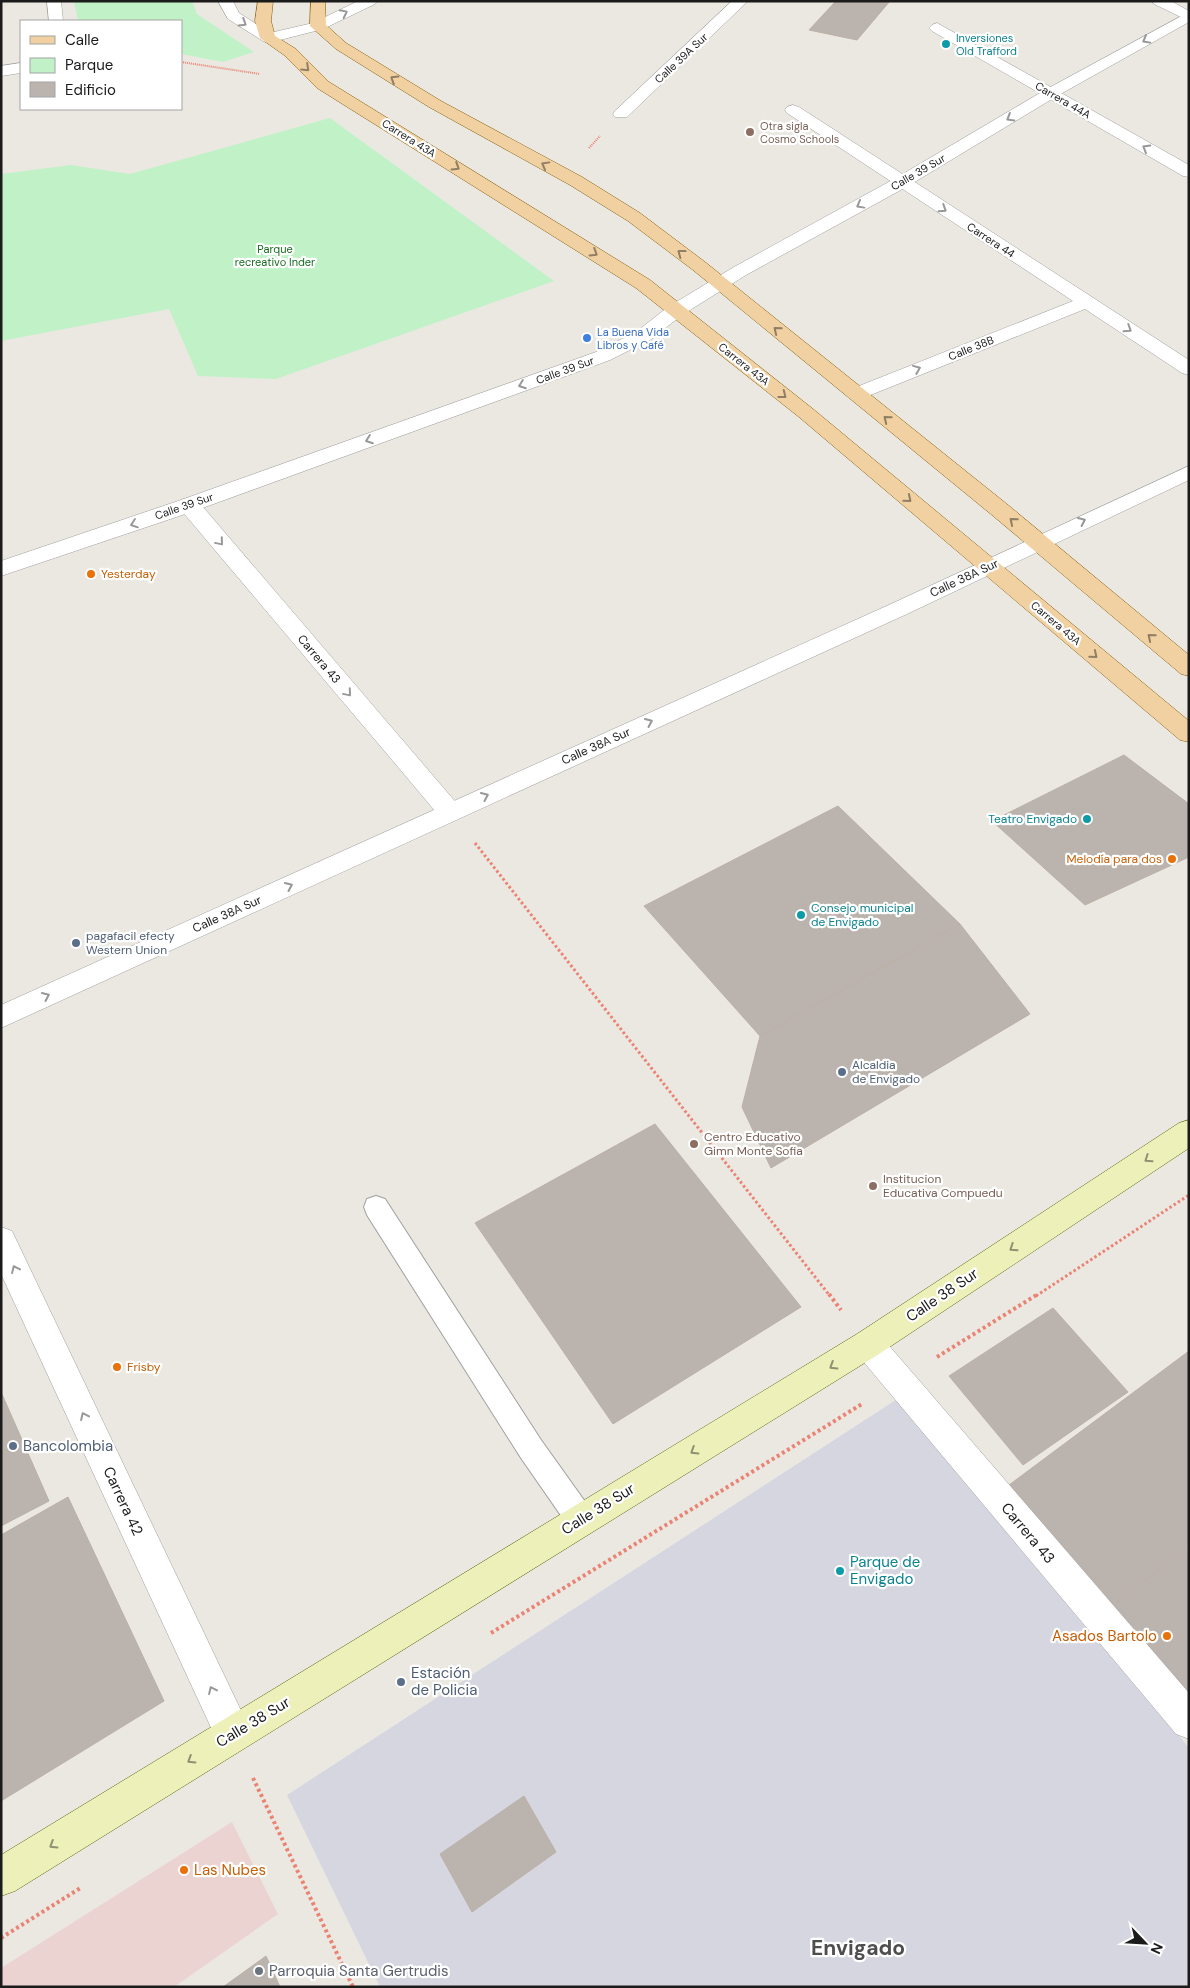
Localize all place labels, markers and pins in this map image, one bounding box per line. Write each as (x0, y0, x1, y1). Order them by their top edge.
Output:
place label: Inversiones Old Trafford (956, 31, 1017, 58)
marker: Inversiones Old Trafford (940, 38, 952, 50)
place label: Otra sigla Cosmo Schools (760, 119, 839, 146)
marker: Otra sigla Cosmo Schools (744, 126, 756, 138)
place label: La Buena Vida Libros y Café (597, 325, 669, 352)
marker: La Buena Vida Libros y Café (581, 332, 593, 344)
place label: Yesterday (101, 566, 156, 582)
marker: Yesterday (85, 568, 97, 580)
place label: Teatro Envigado (988, 811, 1077, 827)
marker: Teatro Envigado (1081, 813, 1093, 825)
place label: Melodía para dos (1067, 851, 1162, 867)
marker: Melodía para dos (1166, 853, 1178, 865)
place label: Consejo municipal de Envigado (811, 900, 913, 930)
marker: Consejo municipal de Envigado (795, 909, 807, 921)
place label: pagafacil efecty Western Union (86, 928, 175, 958)
marker: pagafacil efecty Western Union (70, 937, 82, 949)
place label: Alcaldia de Envigado (852, 1057, 920, 1087)
marker: Alcaldia de Envigado (836, 1066, 848, 1078)
place label: Centro Educativo Gimn Monte Sofia (704, 1129, 803, 1159)
marker: Centro Educativo Gimn Monte Sofia (688, 1138, 700, 1150)
place label: Institucion Educativa Compuedu (883, 1171, 1003, 1201)
marker: Institucion Educativa Compuedu (867, 1180, 879, 1192)
place label: Frisby (127, 1359, 161, 1375)
marker: Frisby (111, 1361, 123, 1373)
place label: Bancolombia (23, 1436, 113, 1456)
marker: Bancolombia (7, 1440, 19, 1452)
place label: Parque de Envigado (850, 1552, 920, 1589)
marker: Parque de Envigado (834, 1565, 846, 1577)
place label: Asados Bartolo (1052, 1626, 1157, 1646)
marker: Asados Bartolo (1161, 1630, 1173, 1642)
place label: Estación de Policia (411, 1663, 477, 1700)
marker: Estación de Policia (395, 1676, 407, 1688)
place label: Las Nubes (194, 1860, 266, 1880)
marker: Las Nubes (178, 1864, 190, 1876)
place label: Parroquia Santa Gertrudis (269, 1961, 448, 1981)
marker: Parroquia Santa Gertrudis (253, 1965, 265, 1977)

